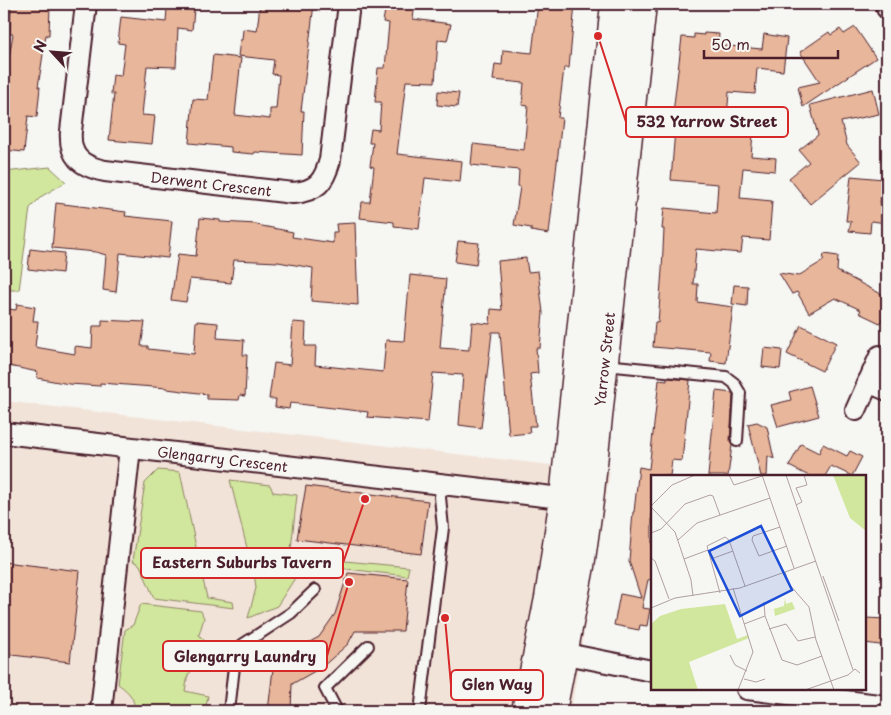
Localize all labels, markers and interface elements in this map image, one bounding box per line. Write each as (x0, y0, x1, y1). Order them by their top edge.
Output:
north arrow (28, 28, 78, 78)
scale bar (704, 28, 837, 60)
text: 50 m (711, 32, 750, 55)
text: N (28, 36, 52, 56)
callout: 532 Yarrow Street (626, 107, 788, 137)
text: 532 Yarrow Street (636, 109, 778, 132)
street label: Derwent Crescent (149, 166, 273, 201)
street label: Yarrow Street (589, 311, 620, 407)
street label: Glengarry Crescent (156, 440, 289, 477)
inset map (651, 475, 866, 690)
callout: Eastern Suburbs Tavern (141, 548, 343, 578)
text: Eastern Suburbs Tavern (152, 550, 332, 573)
callout: Glengarry Laundry (163, 641, 327, 671)
text: Glengarry Laundry (174, 644, 317, 667)
callout: Glen Way (451, 670, 543, 700)
text: Glen Way (461, 672, 533, 695)

